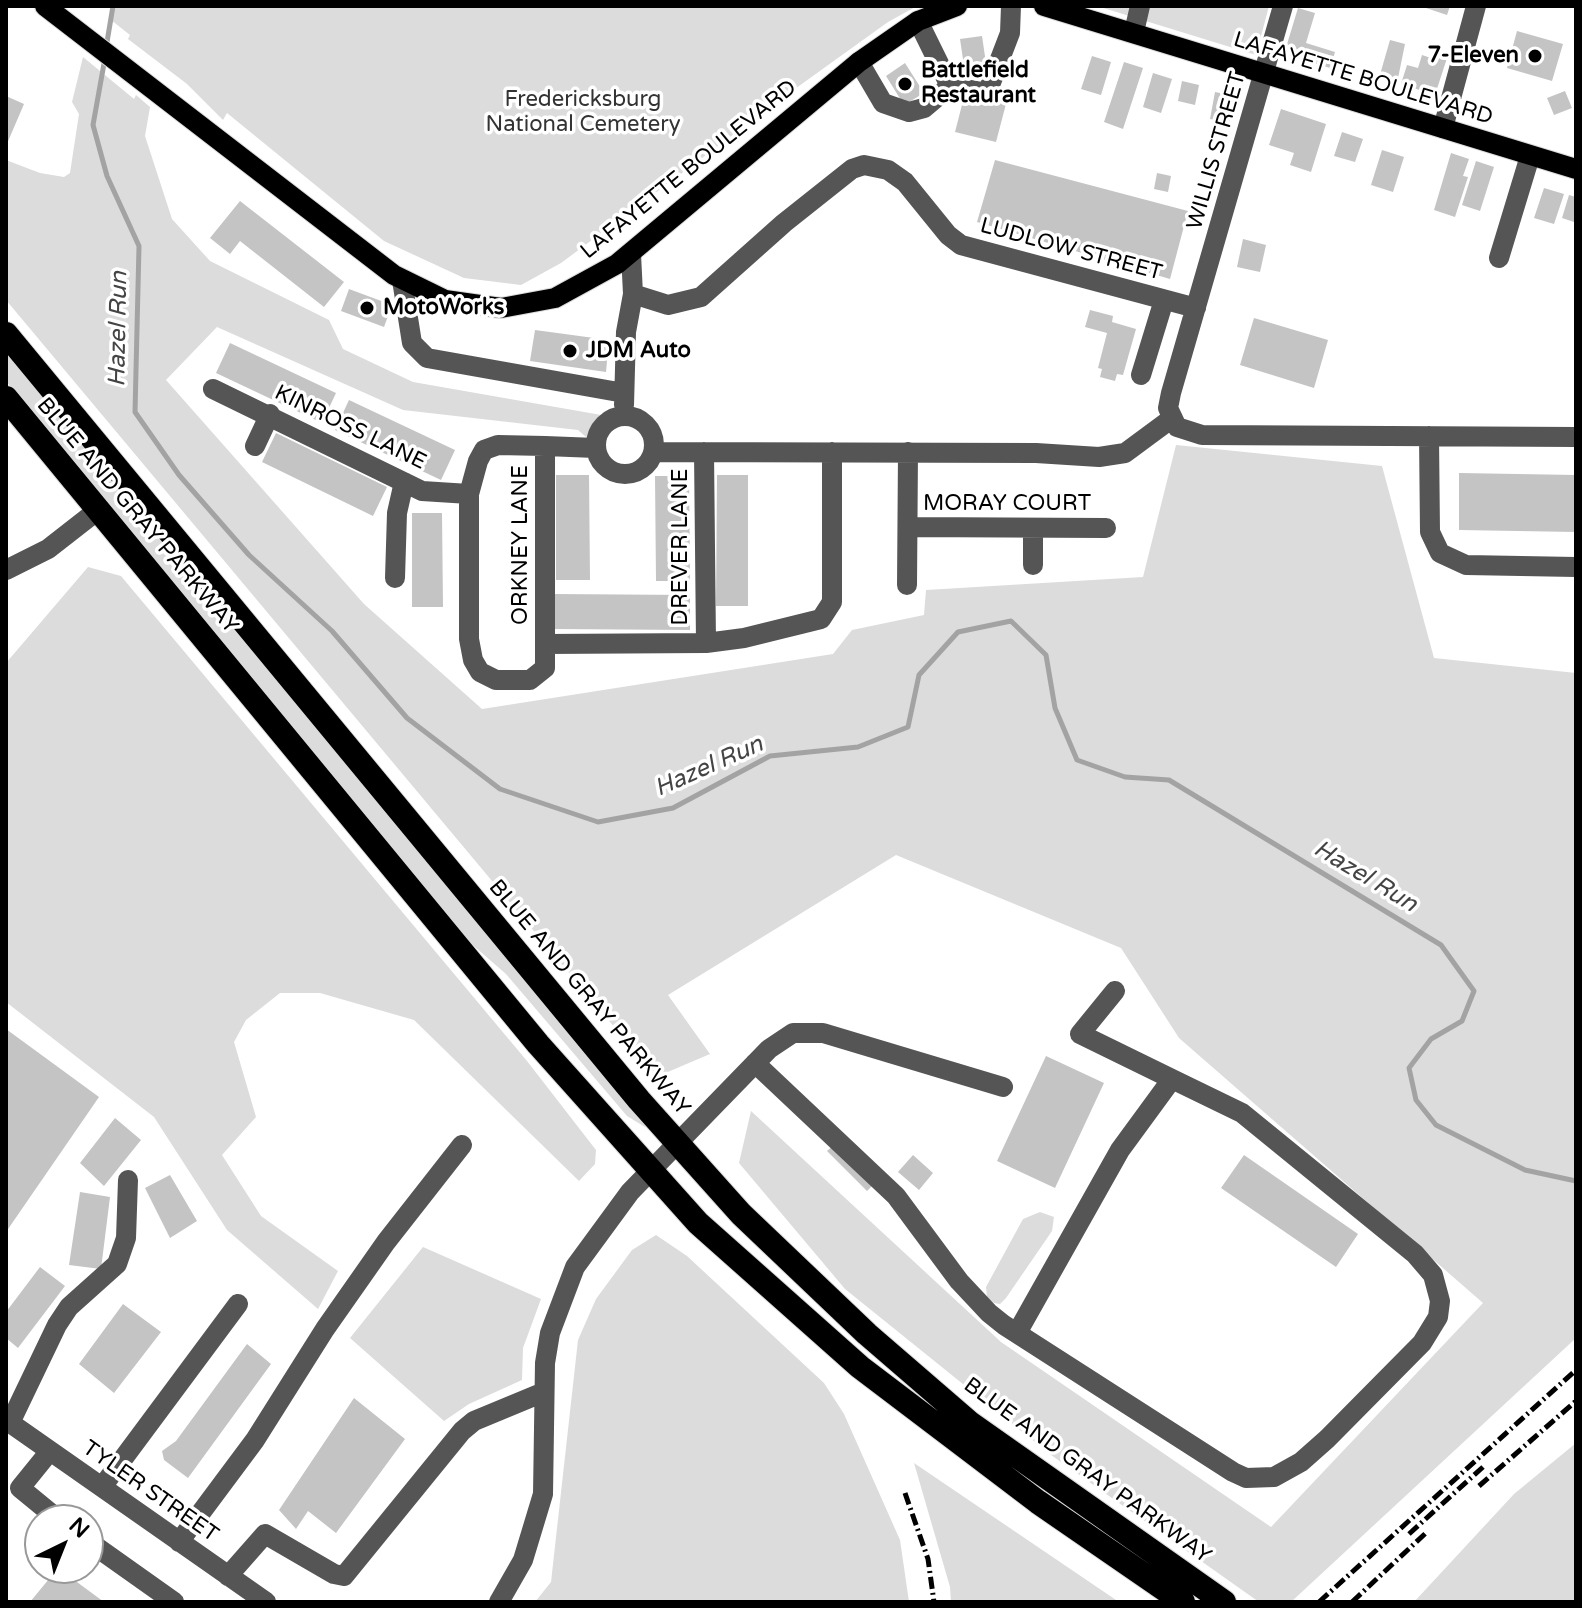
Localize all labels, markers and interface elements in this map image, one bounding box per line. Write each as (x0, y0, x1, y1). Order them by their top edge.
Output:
street label: LAFAYETTE BOULEVARD (1230, 27, 1496, 131)
place label: 7-Eleven (1427, 43, 1519, 69)
marker: 7-Eleven (1526, 47, 1544, 65)
place label: Battlefield Restaurant (921, 58, 1036, 110)
street label: WILLIS STREET (1182, 69, 1252, 233)
street label: LAFAYETTE BOULEVARD (576, 75, 802, 265)
marker: Battlefield Restaurant (896, 75, 914, 93)
park label: Fredericksburg National Cemetery (486, 87, 680, 138)
street label: LUDLOW STREET (977, 213, 1165, 287)
water label: Hazel Run (104, 271, 134, 387)
place label: MotoWorks (383, 295, 504, 321)
marker: MotoWorks (358, 299, 376, 317)
place label: JDM Auto (586, 338, 691, 364)
marker: JDM Auto (561, 342, 579, 360)
street label: KINROSS LANE (270, 380, 430, 476)
street label: BLUE AND GRAY PARKWAY (31, 393, 243, 639)
street label: ORKNEY LANE (508, 465, 534, 625)
street label: DREVER LANE (668, 468, 694, 626)
street label: MORAY COURT (923, 491, 1091, 517)
water label: Hazel Run (650, 730, 768, 804)
water label: Hazel Run (1308, 835, 1422, 919)
street label: BLUE AND GRAY PARKWAY (483, 875, 695, 1121)
street label: BLUE AND GRAY PARKWAY (958, 1372, 1216, 1570)
street label: TYLER STREET (77, 1435, 223, 1549)
north arrow (24, 1504, 104, 1584)
text: N (64, 1512, 94, 1543)

